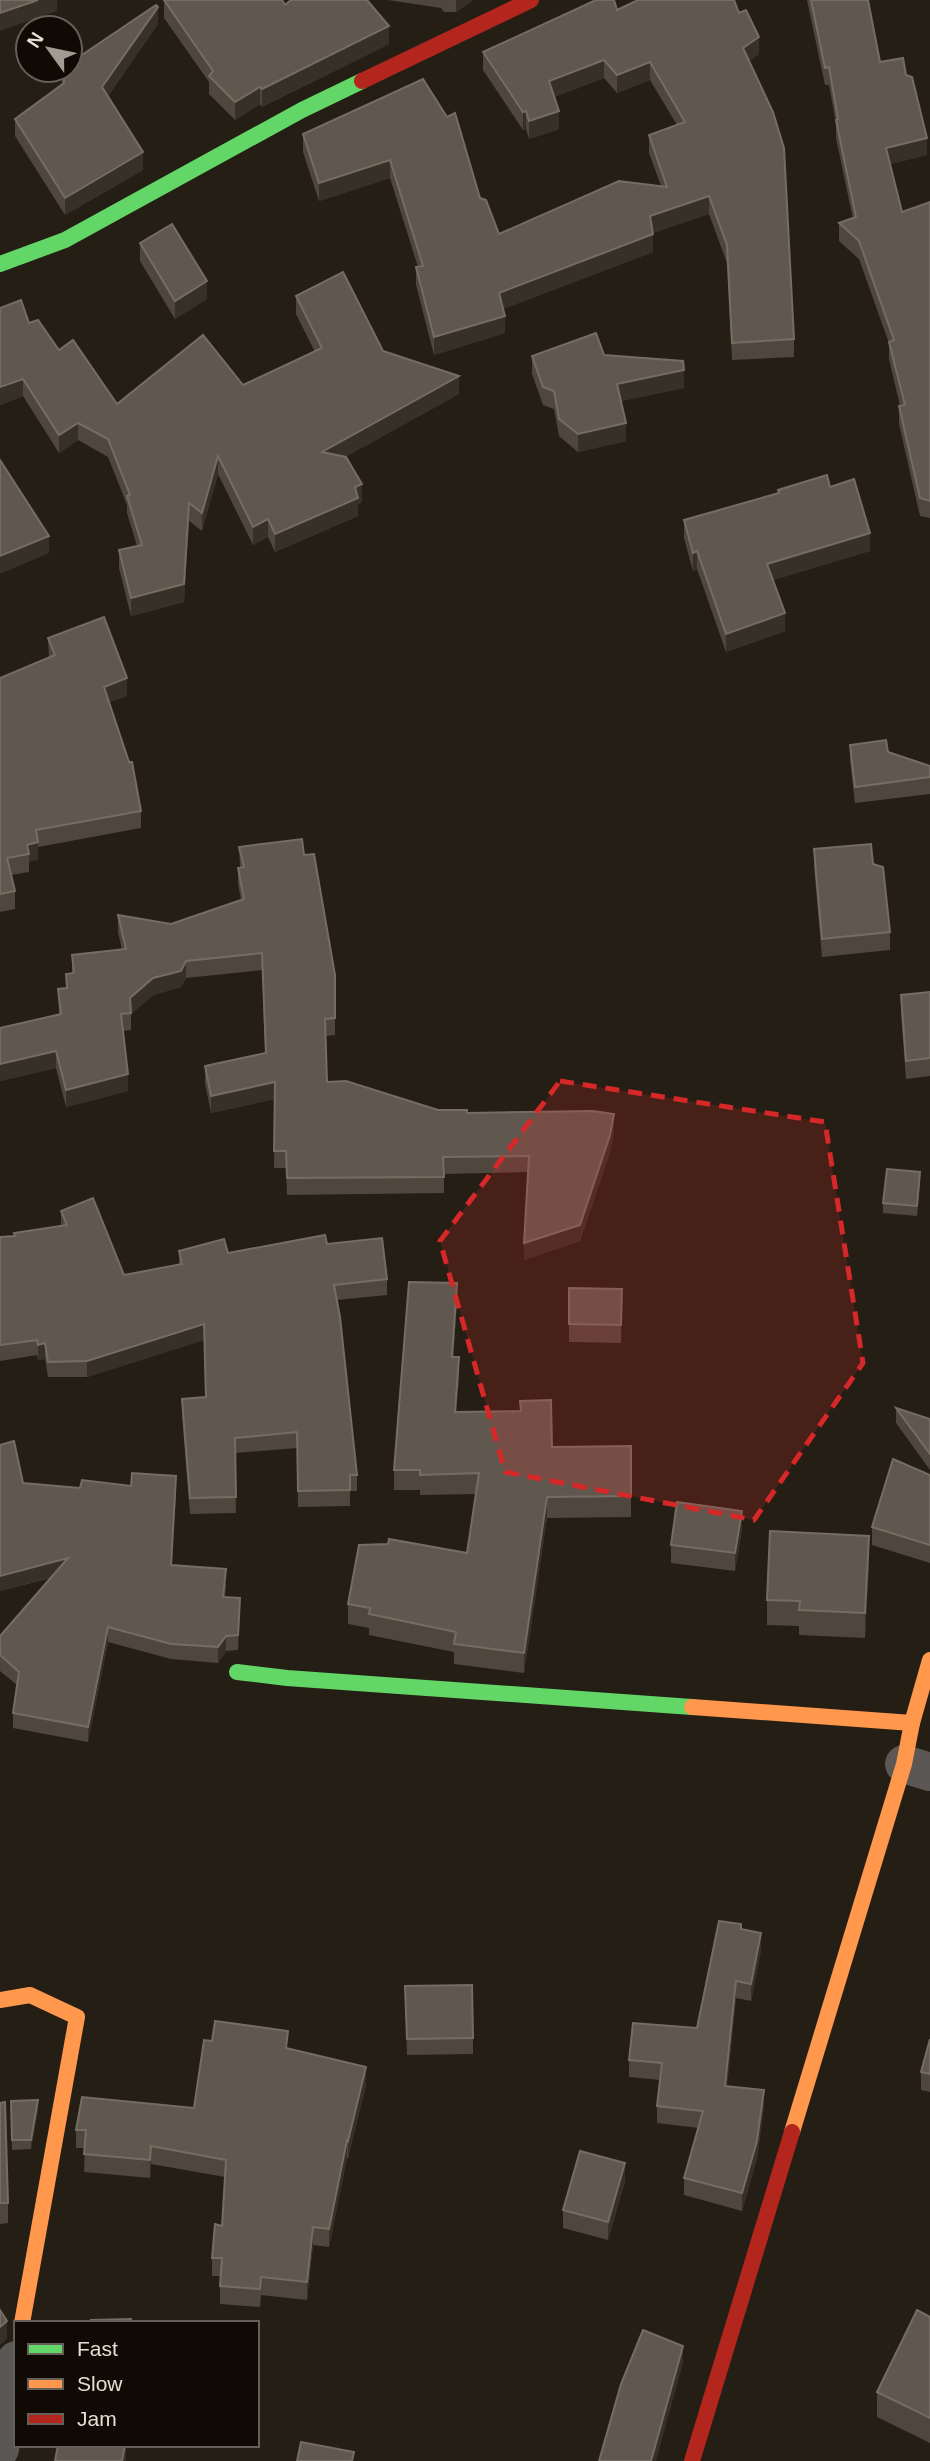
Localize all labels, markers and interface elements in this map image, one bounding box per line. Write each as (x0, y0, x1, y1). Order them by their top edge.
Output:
north arrow (14, 14, 84, 84)
text: N (23, 29, 48, 51)
legend (14, 2321, 259, 2447)
text: Fast (77, 2337, 118, 2360)
text: Slow (77, 2372, 123, 2395)
text: Jam (77, 2407, 117, 2430)

